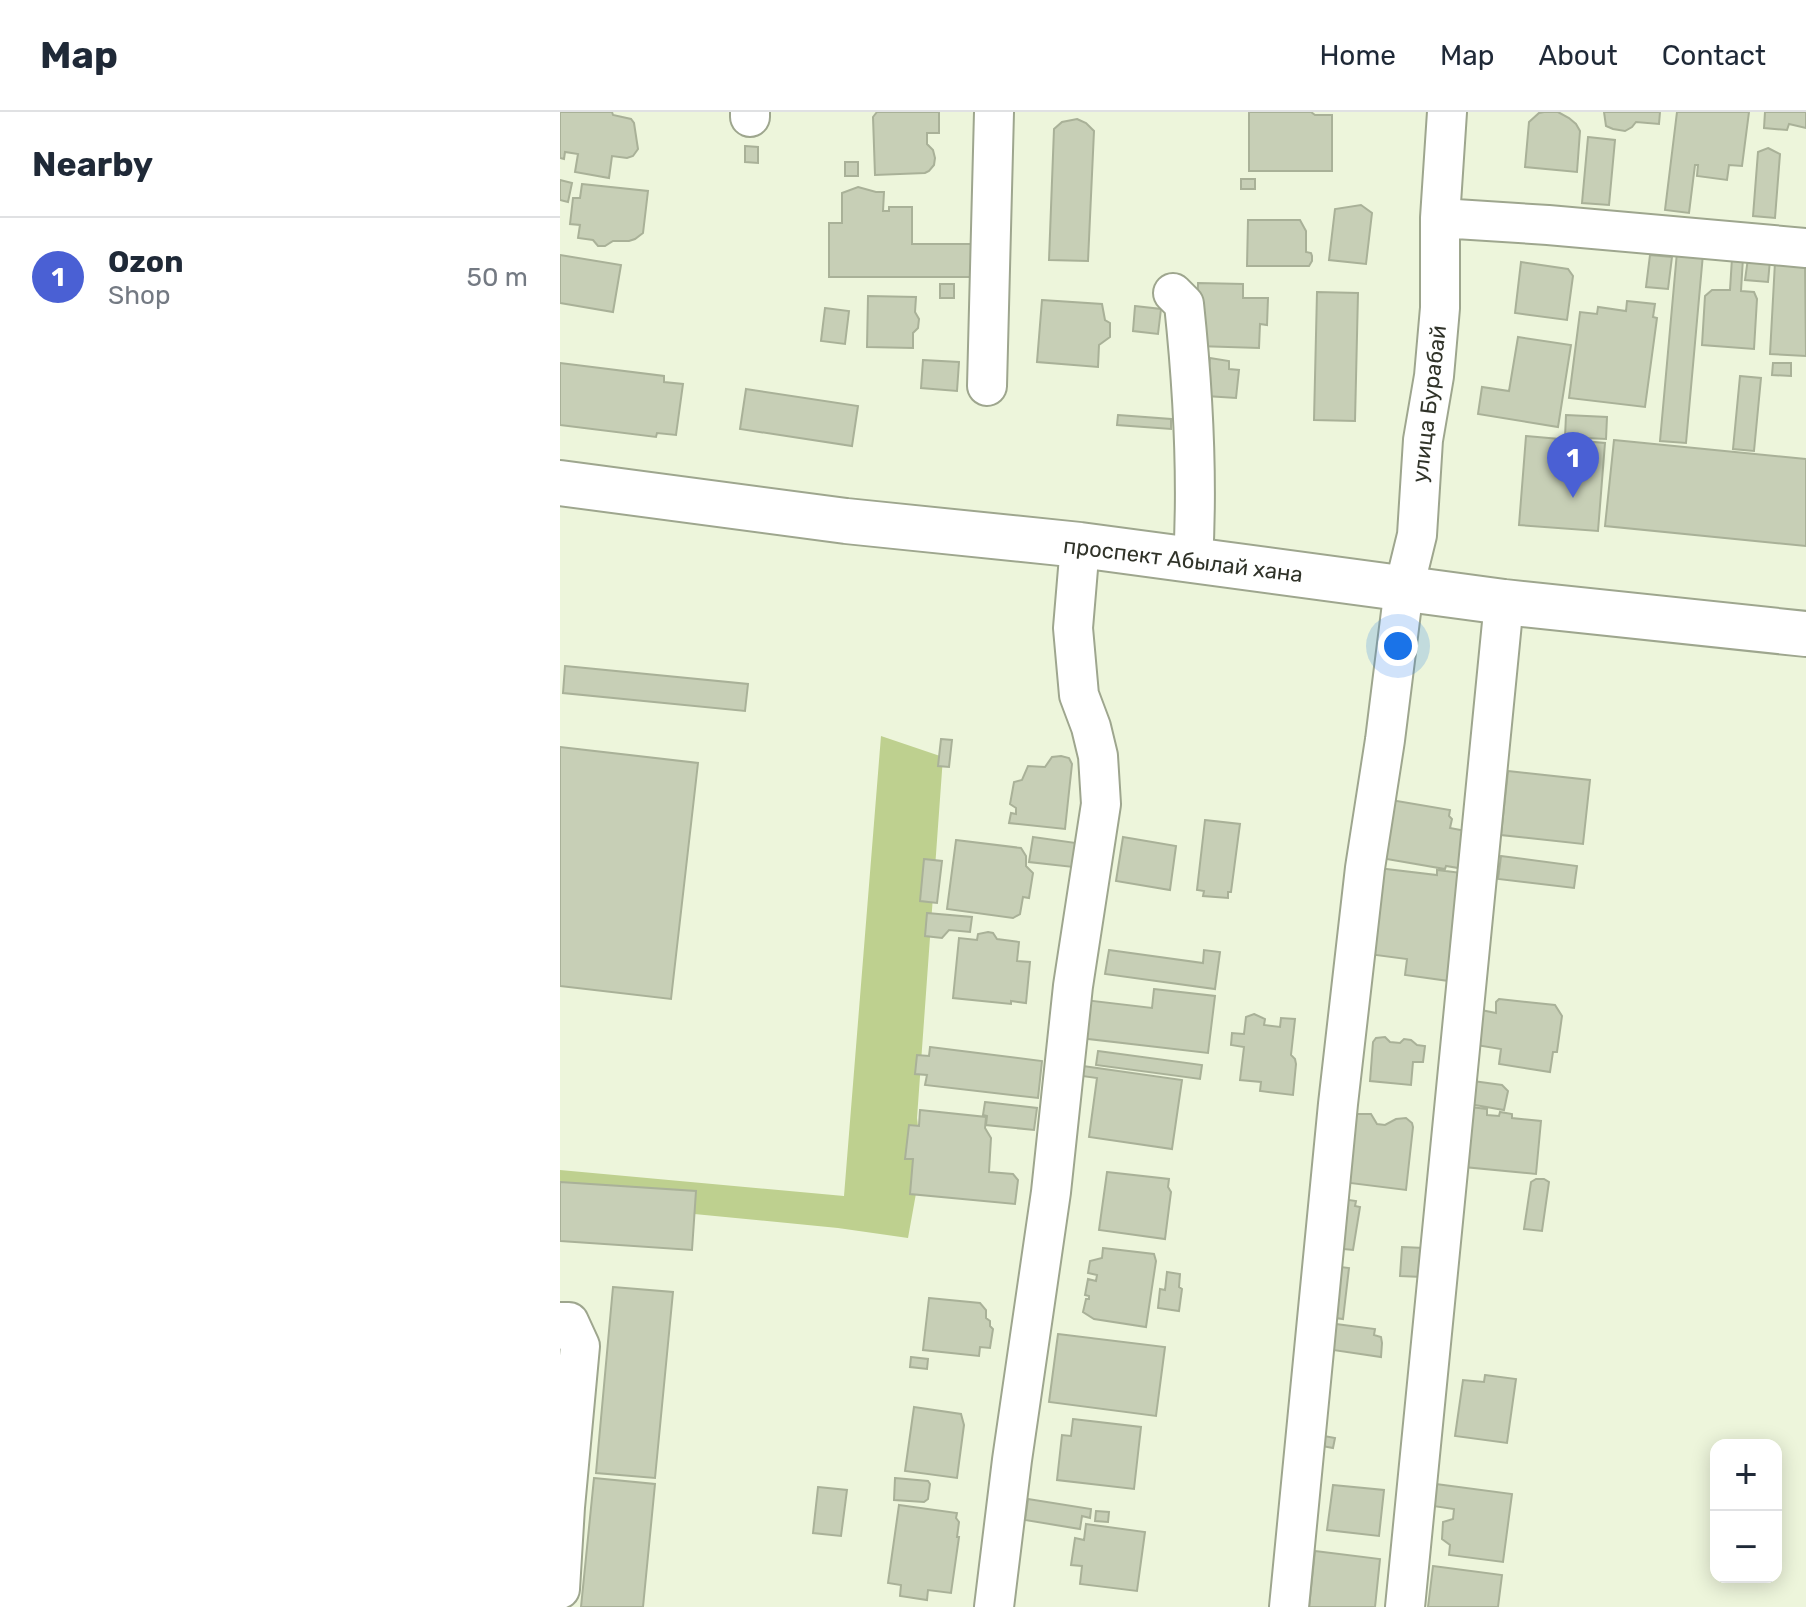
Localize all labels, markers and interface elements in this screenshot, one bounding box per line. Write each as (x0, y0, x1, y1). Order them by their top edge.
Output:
text: Map (40, 32, 118, 78)
text: Home (1319, 39, 1396, 72)
text: Map (1440, 39, 1494, 72)
text: About (1538, 39, 1618, 72)
text: Contact (1662, 39, 1766, 72)
text: Nearby (32, 144, 153, 185)
text: Ozon (108, 244, 183, 280)
text: 1 (52, 262, 64, 293)
text: 50 m (467, 262, 528, 293)
text: Shop (108, 280, 170, 311)
street label: улица Бурабай (1406, 324, 1452, 484)
pin: 1 (1547, 432, 1599, 498)
street label: проспект Абылай хана (1062, 532, 1304, 588)
your location (1378, 626, 1418, 666)
map controls (1710, 1439, 1782, 1583)
button: + (1710, 1439, 1782, 1511)
button: − (1710, 1511, 1782, 1583)

